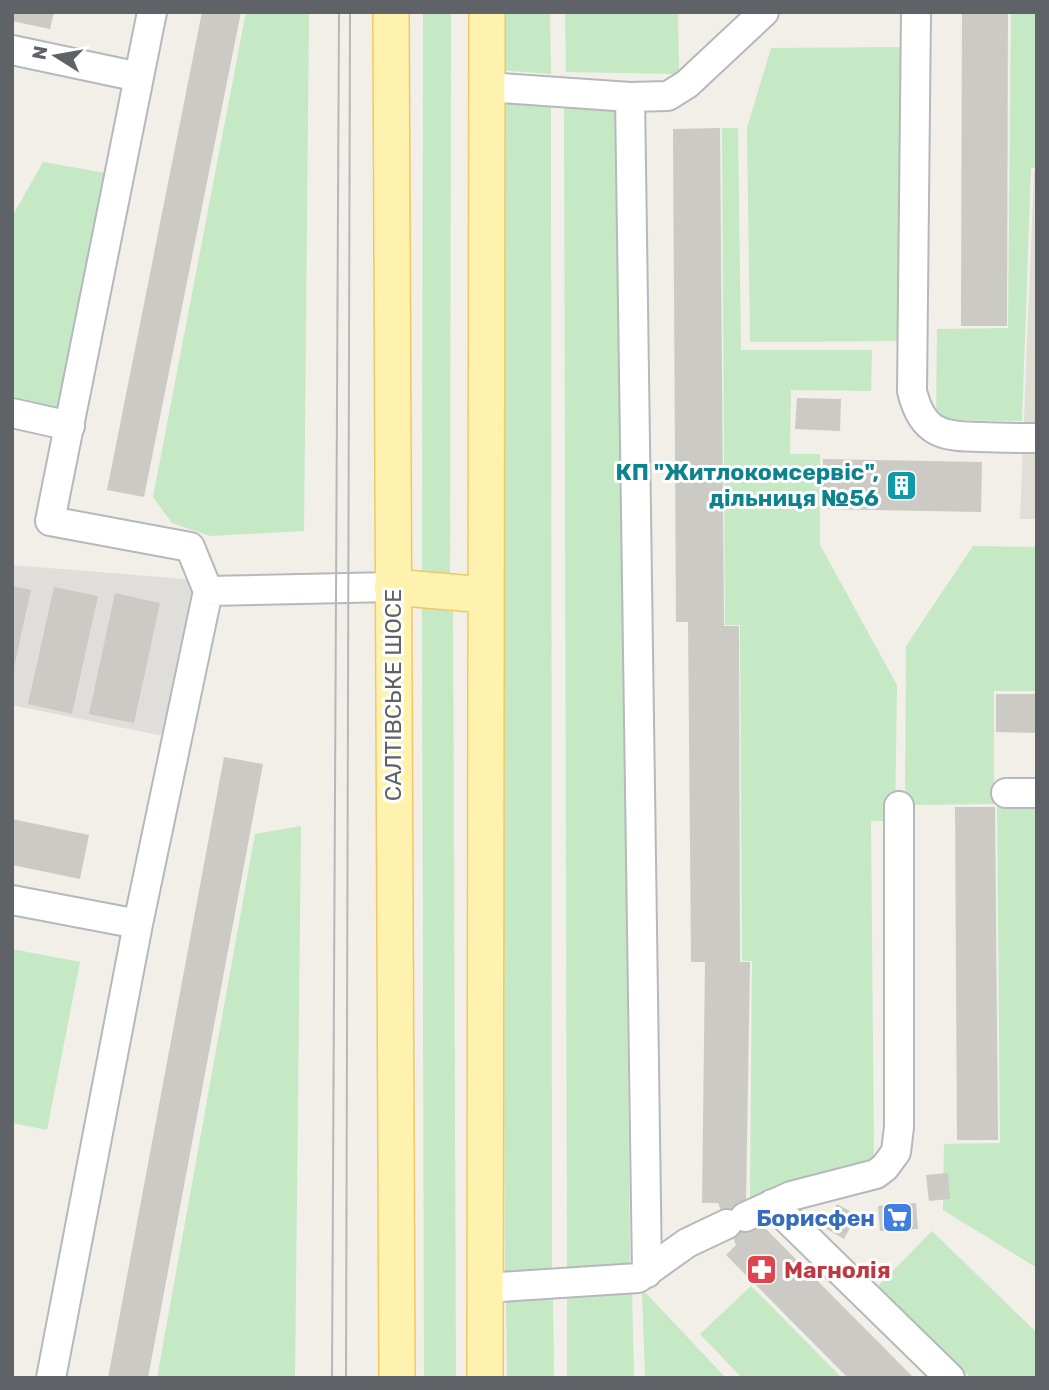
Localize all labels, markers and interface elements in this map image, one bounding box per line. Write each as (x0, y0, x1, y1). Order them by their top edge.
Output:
north arrow (21, 21, 91, 91)
text: N (27, 44, 52, 62)
place label: КП "Житлокомсервіс", дільниця №56 (616, 458, 879, 512)
building icon: КП "Житлокомсервіс", дільниця №56 (885, 468, 919, 502)
street label: САЛТІВСЬКЕ ШОСЕ (379, 589, 407, 801)
supermarket icon: Борисфен (881, 1201, 915, 1235)
place label: Борисфен (756, 1204, 875, 1232)
pharmacy icon: Магнолія (744, 1253, 778, 1287)
place label: Магнолія (784, 1256, 891, 1284)

